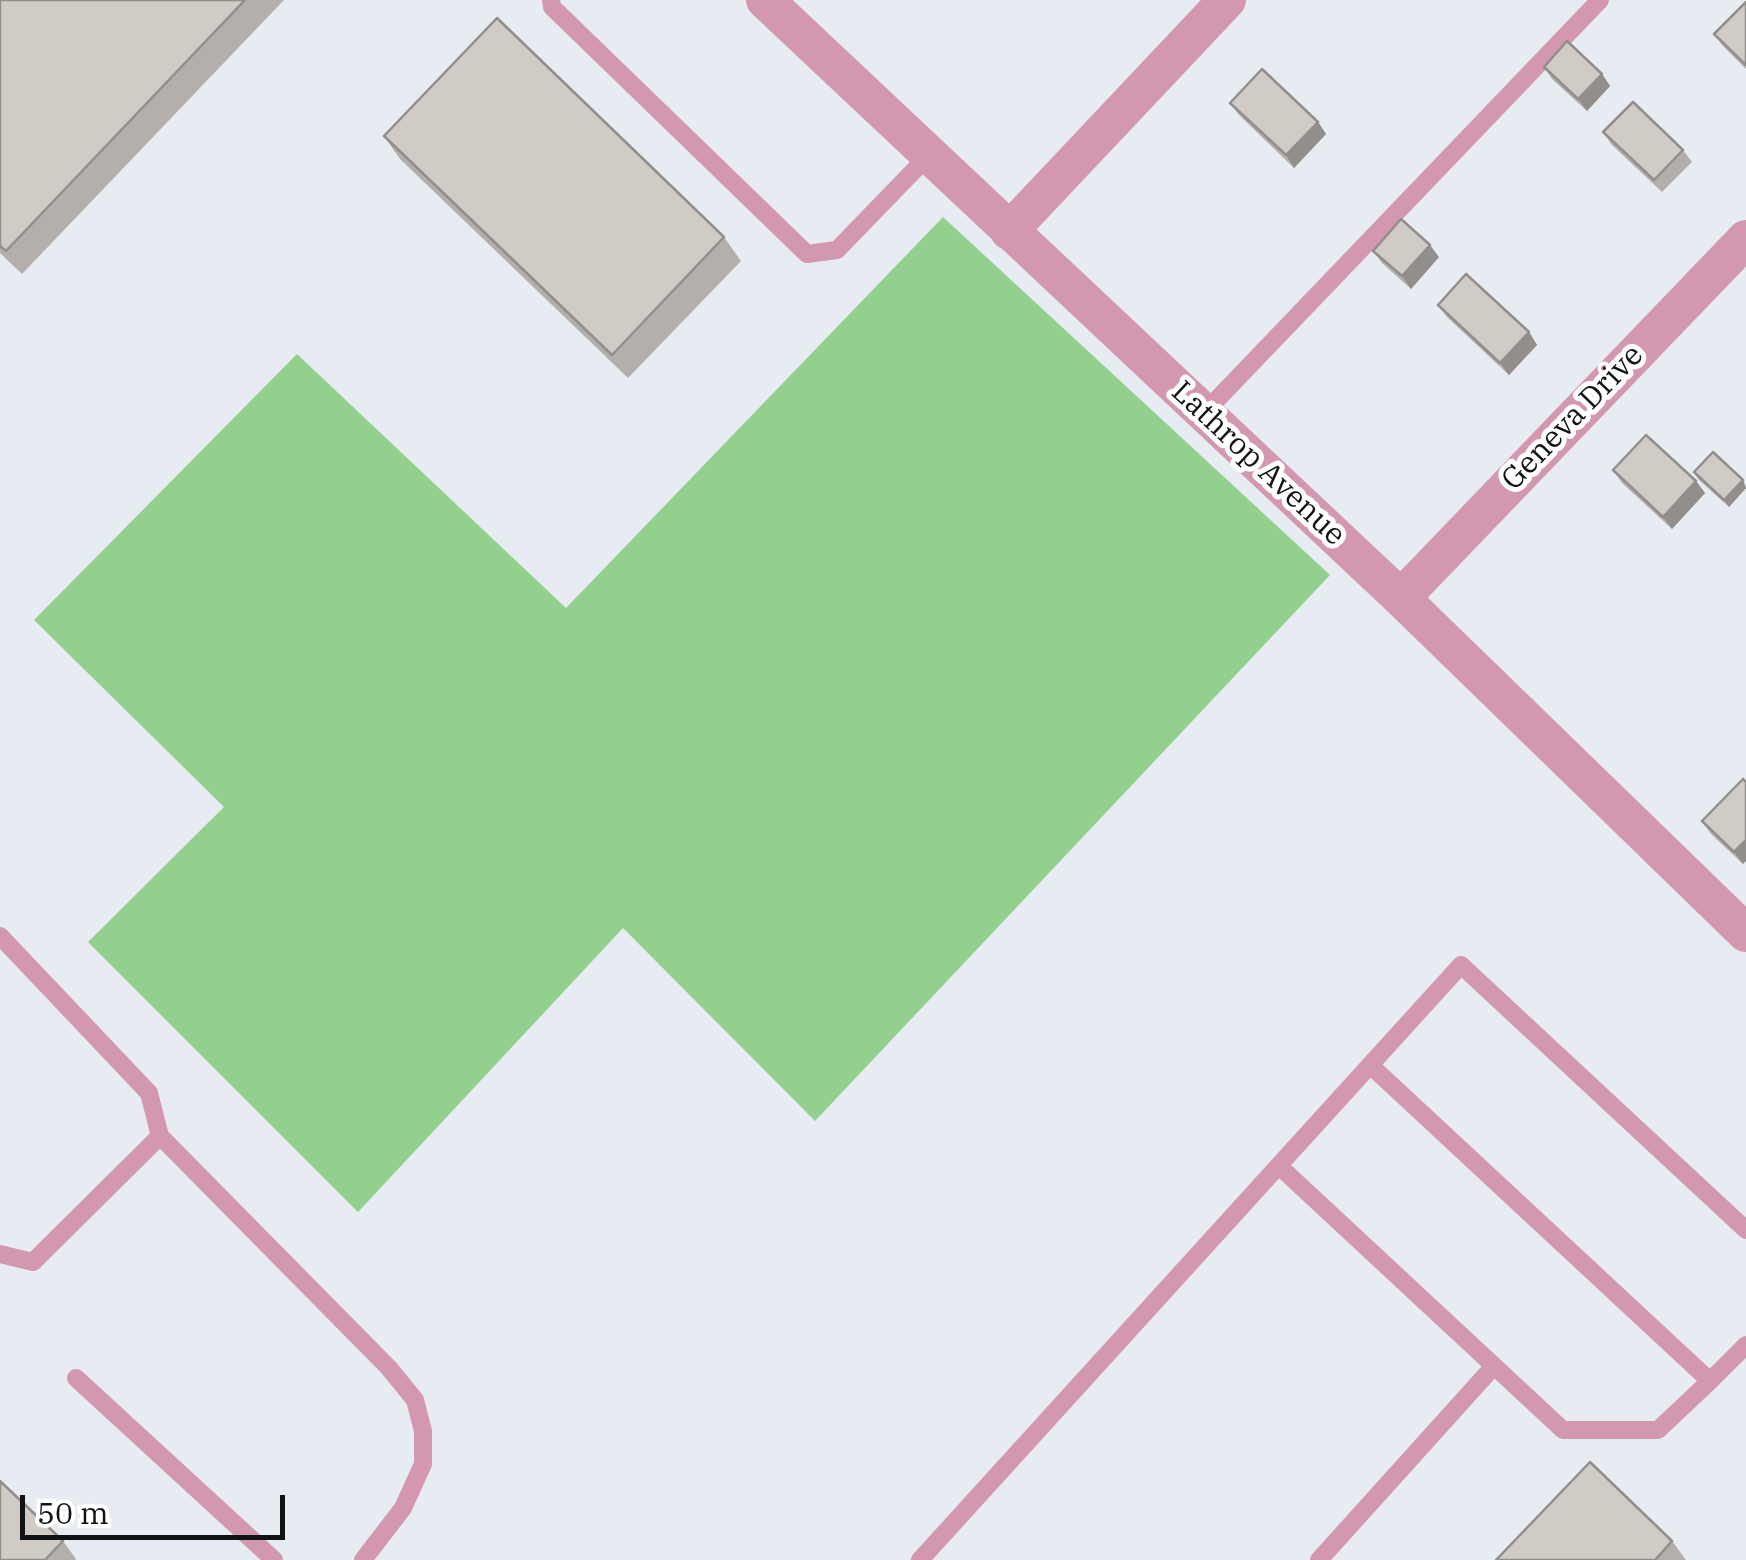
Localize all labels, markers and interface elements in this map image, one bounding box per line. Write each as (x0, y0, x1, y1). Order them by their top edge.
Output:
street label: Geneva Drive (1495, 338, 1651, 498)
street label: Lathrop Avenue (1164, 374, 1352, 554)
scale bar (25, 1475, 290, 1537)
text: 50 m (37, 1493, 109, 1532)

